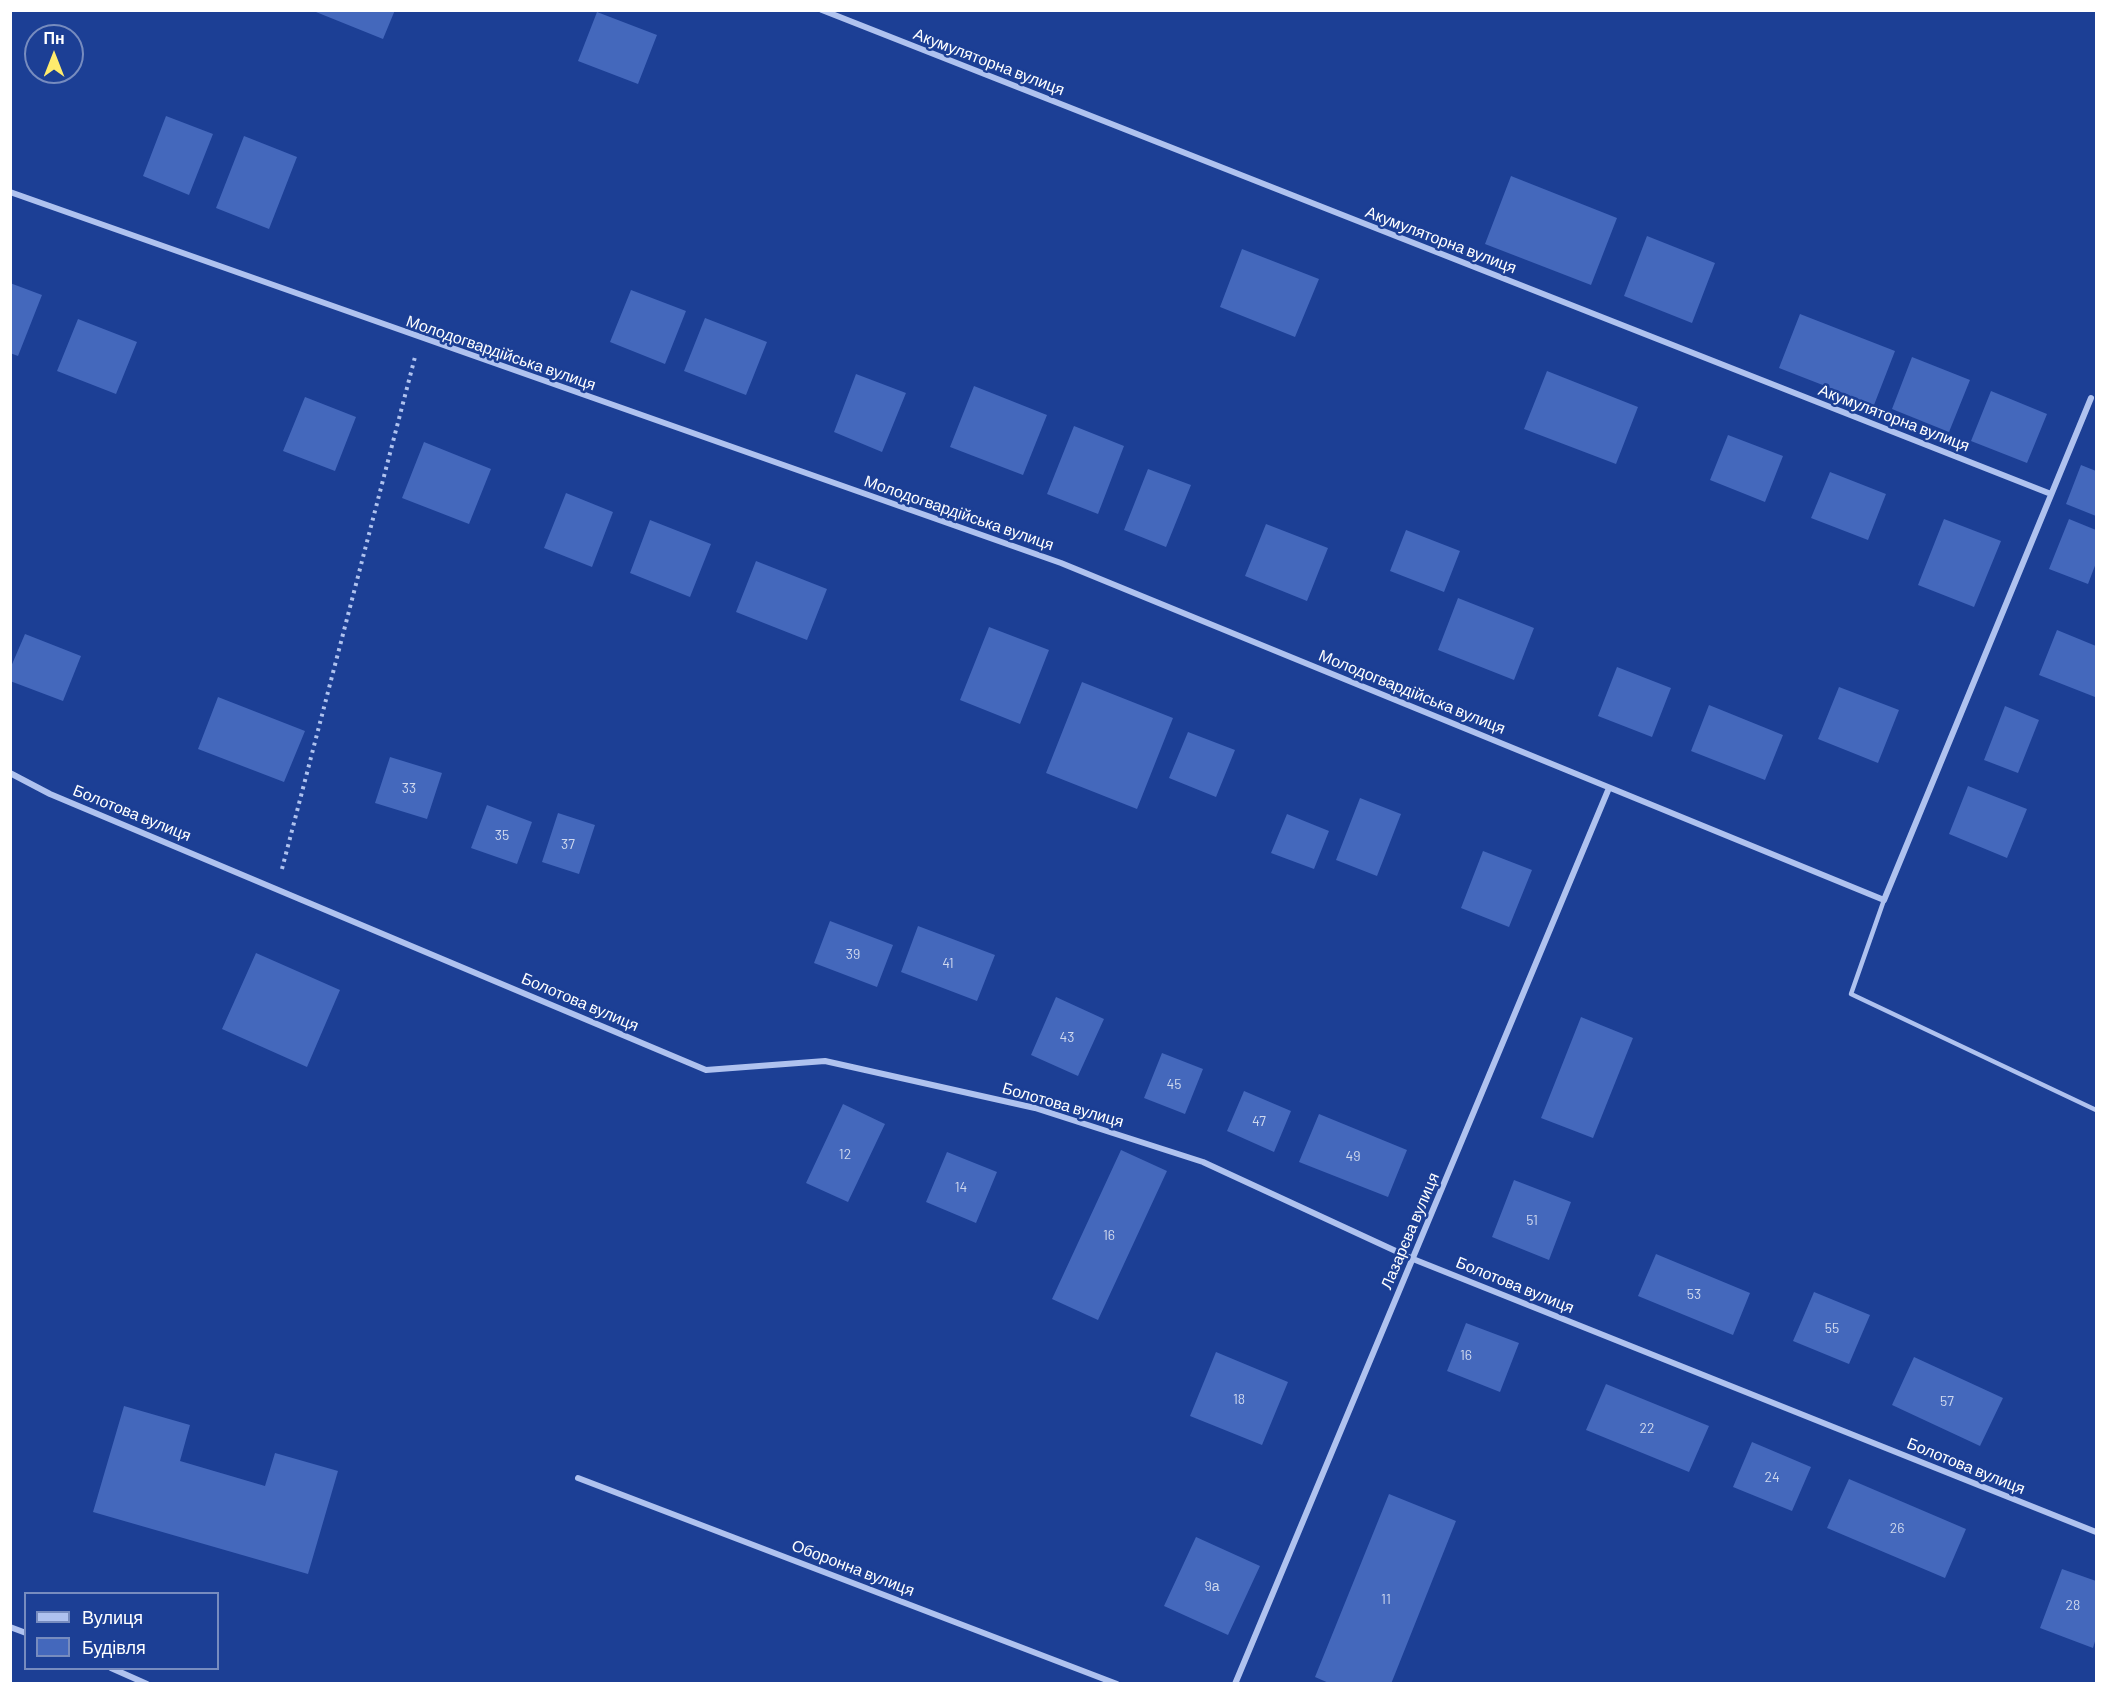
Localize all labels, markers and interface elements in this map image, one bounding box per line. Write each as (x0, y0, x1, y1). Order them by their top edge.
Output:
north arrow (24, 24, 84, 84)
street label: Акумуляторна вулиця (911, 24, 1067, 100)
text: Пн (43, 28, 65, 47)
street label: Акумуляторна вулиця (1363, 202, 1519, 278)
street label: Молодогвардійська вулиця (404, 311, 598, 395)
street label: Акумуляторна вулиця (1816, 380, 1972, 456)
street label: Молодогвардійська вулиця (862, 471, 1056, 555)
street label: Молодогвардійська вулиця (1316, 646, 1508, 738)
house number: 33 (402, 780, 416, 796)
street label: Болотова вулиця (70, 781, 194, 845)
house number: 35 (495, 827, 509, 843)
house number: 37 (561, 836, 575, 852)
house number: 39 (846, 946, 860, 962)
house number: 41 (942, 955, 954, 971)
street label: Болотова вулиця (518, 969, 642, 1035)
house number: 43 (1060, 1029, 1074, 1045)
house number: 45 (1167, 1076, 1181, 1092)
street label: Болотова вулиця (1000, 1078, 1126, 1132)
house number: 47 (1252, 1113, 1266, 1129)
house number: 12 (839, 1146, 851, 1162)
house number: 49 (1345, 1148, 1361, 1164)
street label: Лазарєва вулиця (1377, 1170, 1443, 1292)
house number: 14 (955, 1179, 967, 1195)
house number: 51 (1526, 1212, 1538, 1228)
house number: 16 (1103, 1227, 1115, 1243)
street label: Болотова вулиця (1453, 1253, 1577, 1317)
house number: 53 (1687, 1286, 1701, 1302)
house number: 55 (1825, 1320, 1839, 1336)
house number: 16 (1460, 1347, 1472, 1363)
house number: 18 (1233, 1391, 1245, 1407)
house number: 57 (1940, 1393, 1954, 1409)
house number: 22 (1639, 1420, 1655, 1436)
street label: Болотова вулиця (1904, 1434, 2028, 1498)
house number: 24 (1764, 1469, 1780, 1485)
house number: 26 (1890, 1520, 1904, 1536)
street label: Оборонна вулиця (789, 1536, 917, 1600)
house number: 9а (1204, 1578, 1220, 1594)
house number: 11 (1381, 1591, 1391, 1607)
legend (24, 1592, 219, 1670)
house number: 28 (2066, 1597, 2080, 1613)
text: Вулиця (82, 1606, 143, 1628)
text: Будівля (82, 1636, 146, 1658)

